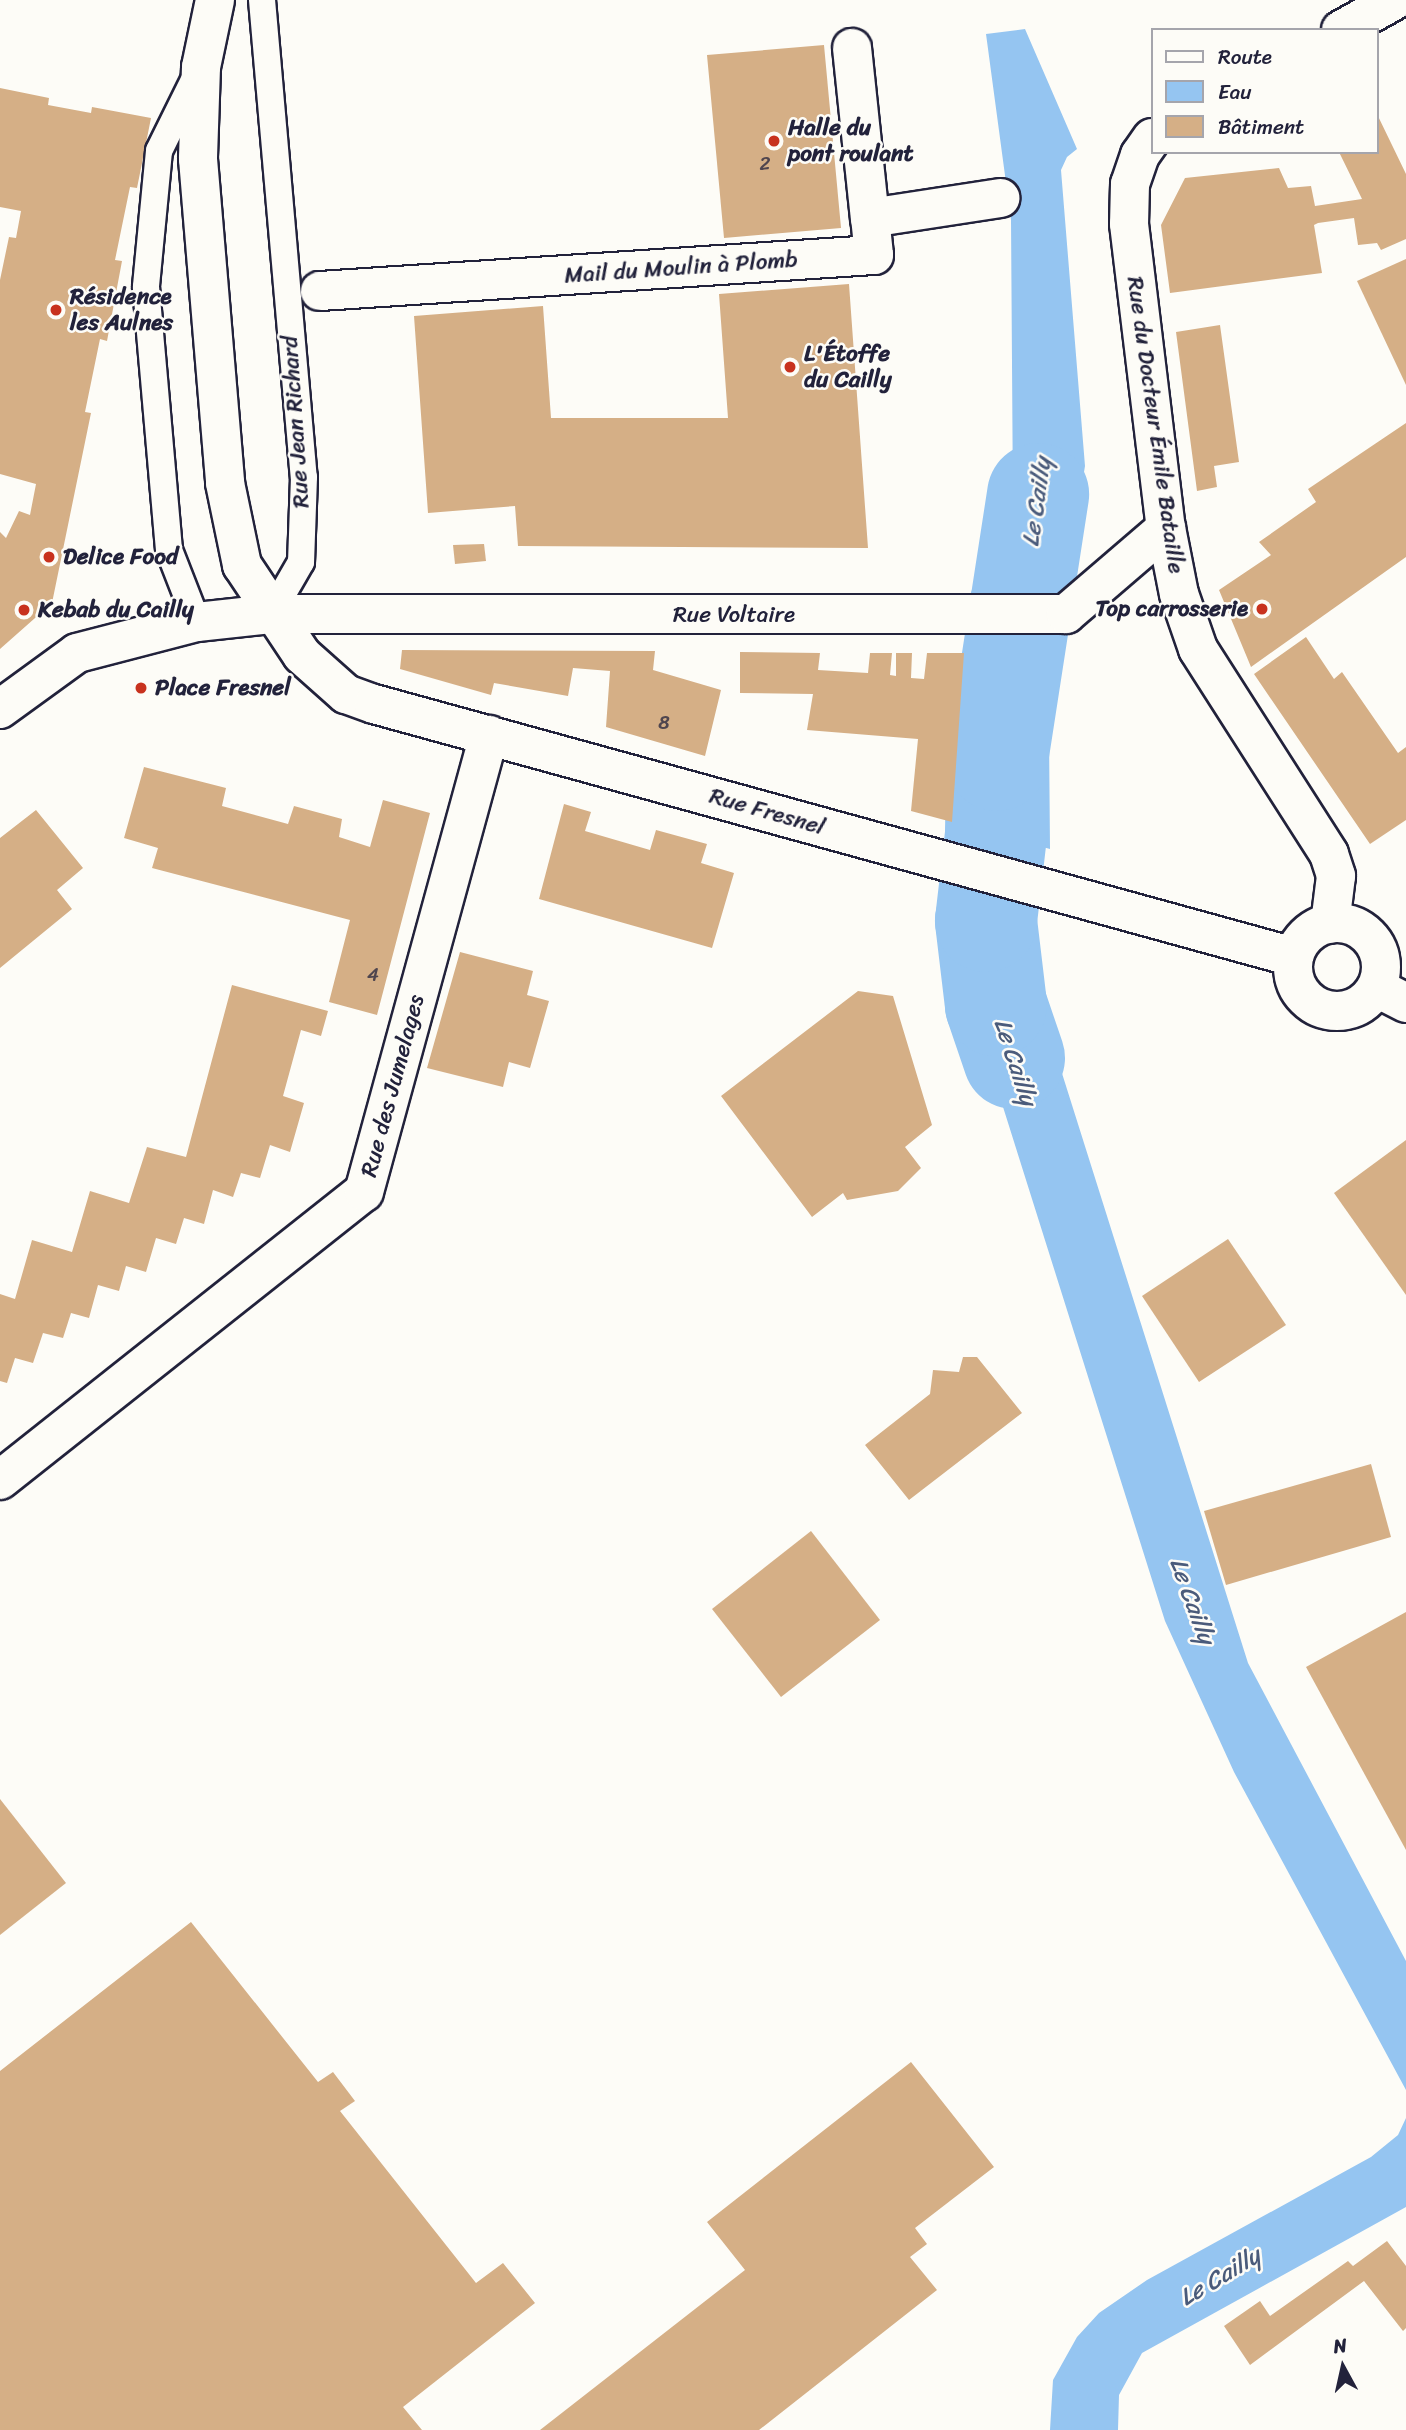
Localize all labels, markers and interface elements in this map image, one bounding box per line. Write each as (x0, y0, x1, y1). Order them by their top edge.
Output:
legend (1150, 28, 1378, 154)
text: Route (1218, 38, 1272, 76)
text: Eau (1218, 73, 1251, 111)
text: Bâtiment (1218, 108, 1304, 146)
place label: Halle du pont roulant (788, 114, 914, 168)
marker: Halle du pont roulant (766, 133, 782, 149)
house number: 2 (760, 153, 770, 175)
street label: Mail du Moulin à Plomb (564, 246, 798, 290)
street label: Rue du Docteur Émile Bataille (1120, 274, 1190, 576)
place label: Résidence les Aulnes (70, 283, 173, 337)
marker: Résidence les Aulnes (48, 302, 64, 318)
street label: Rue Jean Richard (276, 334, 316, 510)
place label: L'Étoffe du Cailly (804, 340, 892, 394)
marker: L'Étoffe du Cailly (782, 359, 798, 375)
water label: Le Cailly (1017, 456, 1057, 548)
place label: Delice Food (63, 543, 178, 571)
marker: Delice Food (41, 549, 57, 565)
place label: Top carrosserie (1094, 595, 1248, 623)
place label: Kebab du Cailly (38, 596, 194, 624)
street label: Rue Voltaire (672, 601, 796, 629)
marker: Top carrosserie (1254, 601, 1270, 617)
marker: Kebab du Cailly (16, 602, 32, 618)
place label: Place Fresnel (155, 674, 292, 702)
marker: Place Fresnel (133, 680, 149, 696)
house number: 8 (658, 712, 670, 734)
street label: Rue Fresnel (706, 782, 828, 842)
house number: 4 (367, 964, 379, 986)
street label: Rue des Jumelages (355, 991, 431, 1181)
water label: Le Cailly (988, 1015, 1042, 1109)
water label: Le Cailly (1163, 1554, 1221, 1648)
water label: Le Cailly (1174, 2242, 1266, 2312)
text: N (1331, 2328, 1349, 2363)
north arrow (1308, 2332, 1378, 2402)

